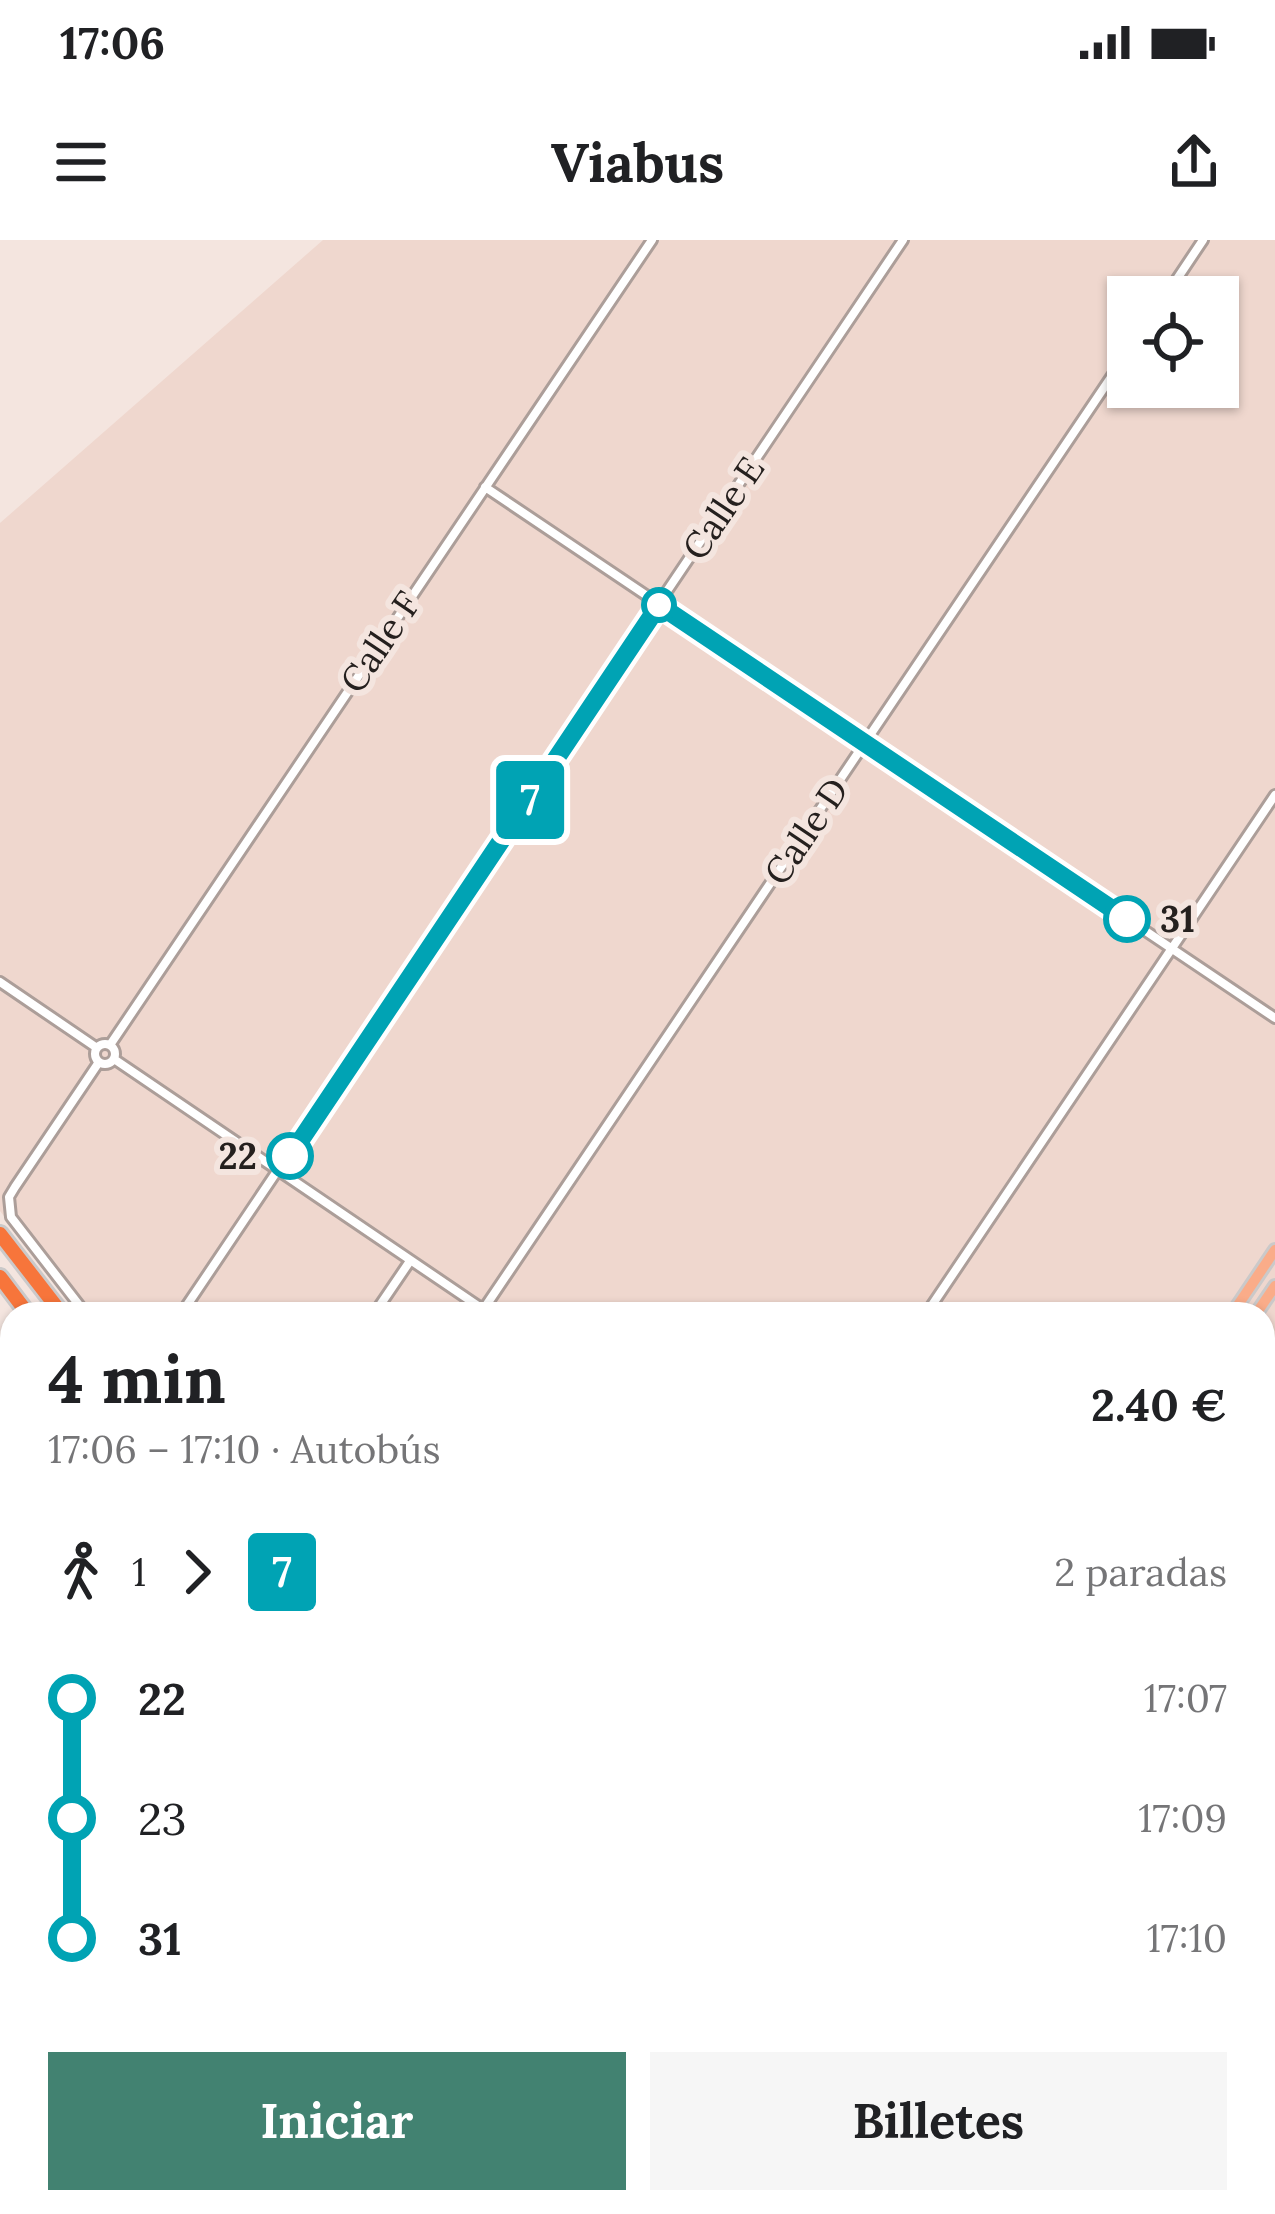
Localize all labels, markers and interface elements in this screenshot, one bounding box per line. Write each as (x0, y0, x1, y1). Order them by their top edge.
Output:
text: 17:06 (60, 14, 165, 71)
text: Viabus (551, 128, 724, 197)
icon: menu (48, 129, 114, 195)
icon: share (1161, 129, 1227, 195)
map controls (1107, 276, 1239, 408)
button: locate (1107, 276, 1239, 408)
street label: Calle E (672, 448, 774, 568)
street label: Calle F (330, 583, 430, 701)
unlabelled marker (643, 589, 675, 621)
line badge: 7 (491, 761, 569, 839)
street label: Calle D (754, 769, 858, 893)
text: 7 (520, 773, 540, 827)
place label: 31 (1160, 896, 1195, 942)
marker: 31 (1105, 897, 1149, 941)
place label: 22 (219, 1133, 257, 1179)
marker: 22 (268, 1134, 312, 1178)
text: 4 min (48, 1337, 226, 1421)
text: 2.40 € (1091, 1376, 1227, 1433)
text: 17:06 – 17:10 · Autobús (48, 1424, 440, 1474)
icon: walk (48, 1539, 114, 1605)
icon: forward (164, 1539, 230, 1605)
text: 7 (272, 1545, 292, 1599)
text: 1 (132, 1547, 146, 1597)
text: 2 paradas (1054, 1547, 1227, 1597)
text: 22 (138, 1670, 186, 1727)
text: 17:07 (1144, 1673, 1227, 1723)
text: 23 (138, 1790, 187, 1847)
text: 17:09 (1138, 1793, 1227, 1843)
text: 31 (138, 1910, 181, 1967)
text: 17:10 (1147, 1913, 1227, 1963)
button: Iniciar (48, 2052, 626, 2190)
button: Billetes (650, 2052, 1227, 2190)

